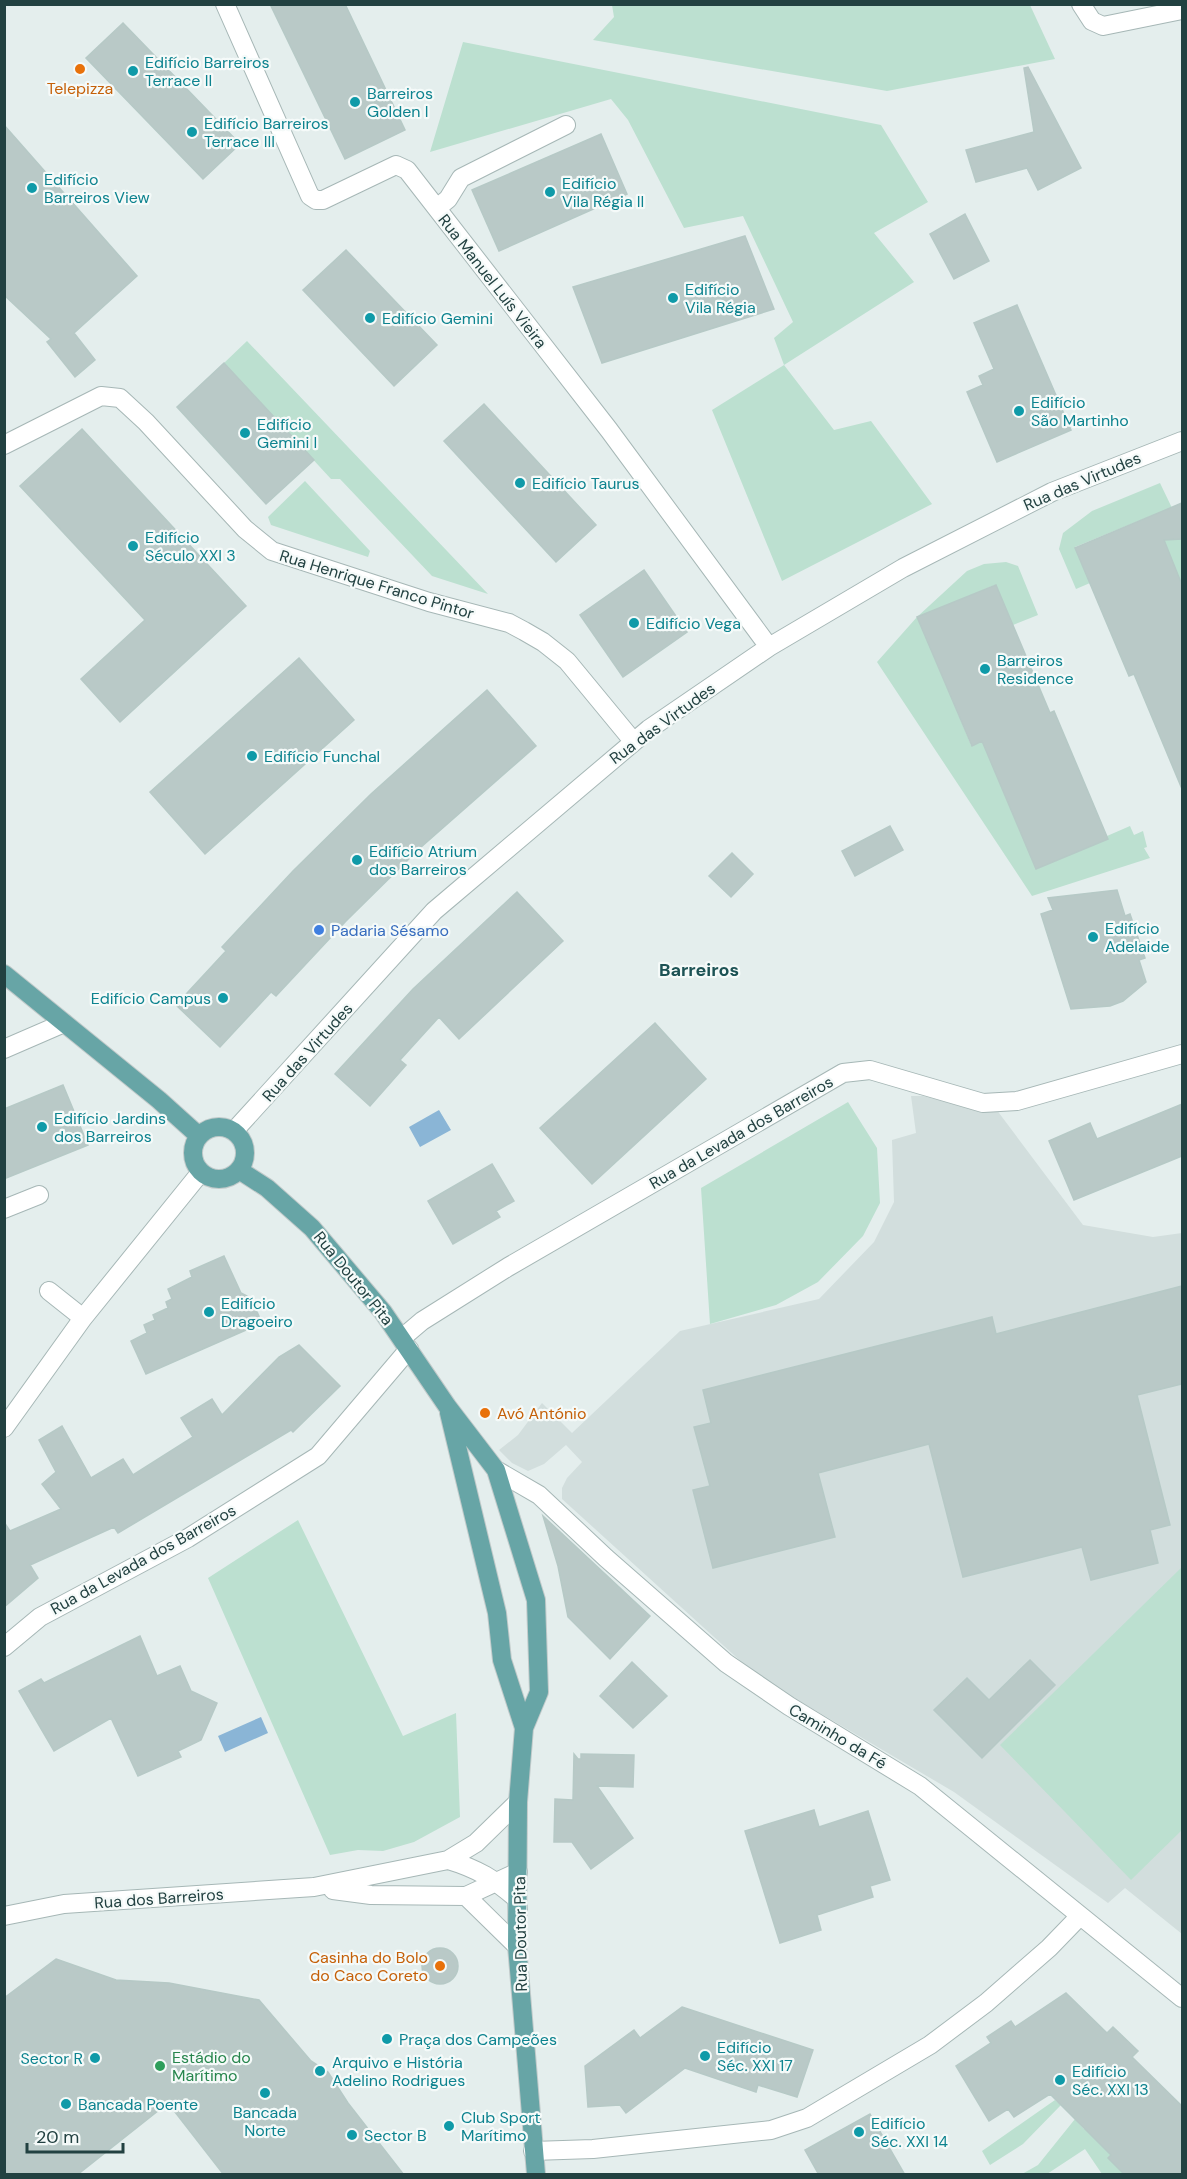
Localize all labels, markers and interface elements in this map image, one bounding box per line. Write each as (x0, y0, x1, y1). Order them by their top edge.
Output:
place label: Edifício Barreiros Terrace II (145, 52, 270, 91)
marker: Telepizza (73, 62, 87, 76)
marker: Edifício Barreiros Terrace II (126, 64, 140, 78)
place label: Telepizza (47, 78, 113, 99)
place label: Barreiros Golden I (367, 83, 433, 122)
marker: Barreiros Golden I (348, 95, 362, 109)
place label: Edifício Barreiros Terrace III (204, 113, 329, 152)
marker: Edifício Barreiros Terrace III (185, 125, 199, 139)
place label: Edifício Barreiros View (44, 169, 150, 208)
place label: Edifício Vila Régia II (562, 173, 644, 212)
marker: Edifício Barreiros View (25, 181, 39, 195)
marker: Edifício Vila Régia II (543, 185, 557, 199)
street label: Rua Manuel Luís Vieira (434, 210, 552, 353)
place label: Edifício Vila Régia (685, 279, 756, 318)
marker: Edifício Vila Régia (666, 291, 680, 305)
place label: Edifício Gemini (382, 308, 493, 329)
marker: Edifício Gemini (363, 311, 377, 325)
place label: Edifício São Martinho (1031, 392, 1129, 431)
marker: Edifício São Martinho (1012, 404, 1026, 418)
place label: Edifício Gemini I (257, 414, 317, 453)
marker: Edifício Gemini I (238, 426, 252, 440)
street label: Rua das Virtudes (1020, 447, 1144, 516)
place label: Edifício Taurus (532, 473, 639, 494)
marker: Edifício Taurus (513, 476, 527, 490)
place label: Edifício Século XXI 3 (145, 527, 236, 566)
marker: Edifício Século XXI 3 (126, 539, 140, 553)
street label: Rua Henrique Franco Pintor (277, 545, 477, 624)
place label: Edifício Vega (646, 613, 741, 634)
marker: Edifício Vega (627, 616, 641, 630)
place label: Barreiros Residence (997, 650, 1074, 689)
marker: Barreiros Residence (978, 662, 992, 676)
street label: Rua das Virtudes (605, 678, 719, 769)
place label: Edifício Funchal (264, 746, 380, 767)
marker: Edifício Funchal (245, 749, 259, 763)
place label: Edifício Atrium dos Barreiros (369, 841, 477, 880)
marker: Edifício Atrium dos Barreiros (350, 853, 364, 867)
place label: Edifício Adelaide (1105, 918, 1170, 957)
place label: Padaria Sésamo (331, 920, 449, 941)
marker: Padaria Sésamo (312, 923, 326, 937)
marker: Edifício Adelaide (1086, 930, 1100, 944)
district label: Barreiros (659, 958, 739, 982)
place label: Edifício Campus (91, 988, 211, 1009)
marker: Edifício Campus (216, 991, 230, 1005)
street label: Rua das Virtudes (258, 999, 357, 1106)
street label: Rua da Levada dos Barreiros (646, 1071, 837, 1194)
place label: Edifício Jardins dos Barreiros (54, 1108, 166, 1147)
marker: Edifício Jardins dos Barreiros (35, 1120, 49, 1134)
street label: Rua Doutor Pita (309, 1227, 398, 1330)
place label: Edifício Dragoeiro (221, 1293, 293, 1332)
marker: Edifício Dragoeiro (202, 1305, 216, 1319)
place label: Avó António (497, 1403, 586, 1424)
marker: Avó António (478, 1406, 492, 1420)
street label: Rua da Levada dos Barreiros (47, 1500, 240, 1619)
street label: Caminho da Fé (785, 1699, 891, 1774)
street label: Rua Doutor Pita (509, 1876, 532, 1992)
street label: Rua dos Barreiros (94, 1884, 224, 1913)
place label: Casinha do Bolo do Caco Coreto (309, 1947, 428, 1986)
marker: Casinha do Bolo do Caco Coreto (433, 1959, 447, 1973)
place label: Praça dos Campeões (399, 2029, 557, 2050)
marker: Praça dos Campeões (380, 2032, 394, 2046)
place label: Edifício Séc. XXI 17 (717, 2037, 793, 2076)
place label: Estádio do Marítimo (172, 2047, 251, 2086)
place label: Sector R (20, 2048, 83, 2069)
marker: Edifício Séc. XXI 17 (698, 2049, 712, 2063)
marker: Sector R (88, 2051, 102, 2065)
place label: Arquivo e História Adelino Rodrigues (332, 2052, 465, 2091)
marker: Estádio do Marítimo (153, 2059, 167, 2073)
place label: Edifício Séc. XXI 13 (1072, 2061, 1149, 2100)
marker: Arquivo e História Adelino Rodrigues (313, 2064, 327, 2078)
marker: Edifício Séc. XXI 13 (1053, 2073, 1067, 2087)
marker: Bancada Norte (258, 2086, 272, 2100)
place label: Bancada Poente (78, 2094, 198, 2115)
marker: Bancada Poente (59, 2097, 73, 2111)
place label: Bancada Norte (233, 2102, 297, 2141)
place label: Club Sport Marítimo (461, 2107, 540, 2146)
place label: Edifício Séc. XXI 14 (871, 2113, 948, 2152)
scale bar (27, 2116, 123, 2154)
marker: Club Sport Marítimo (442, 2119, 456, 2133)
text: 20 m (36, 2125, 79, 2149)
place label: Sector B (364, 2125, 427, 2146)
marker: Edifício Séc. XXI 14 (852, 2125, 866, 2139)
marker: Sector B (345, 2128, 359, 2142)

